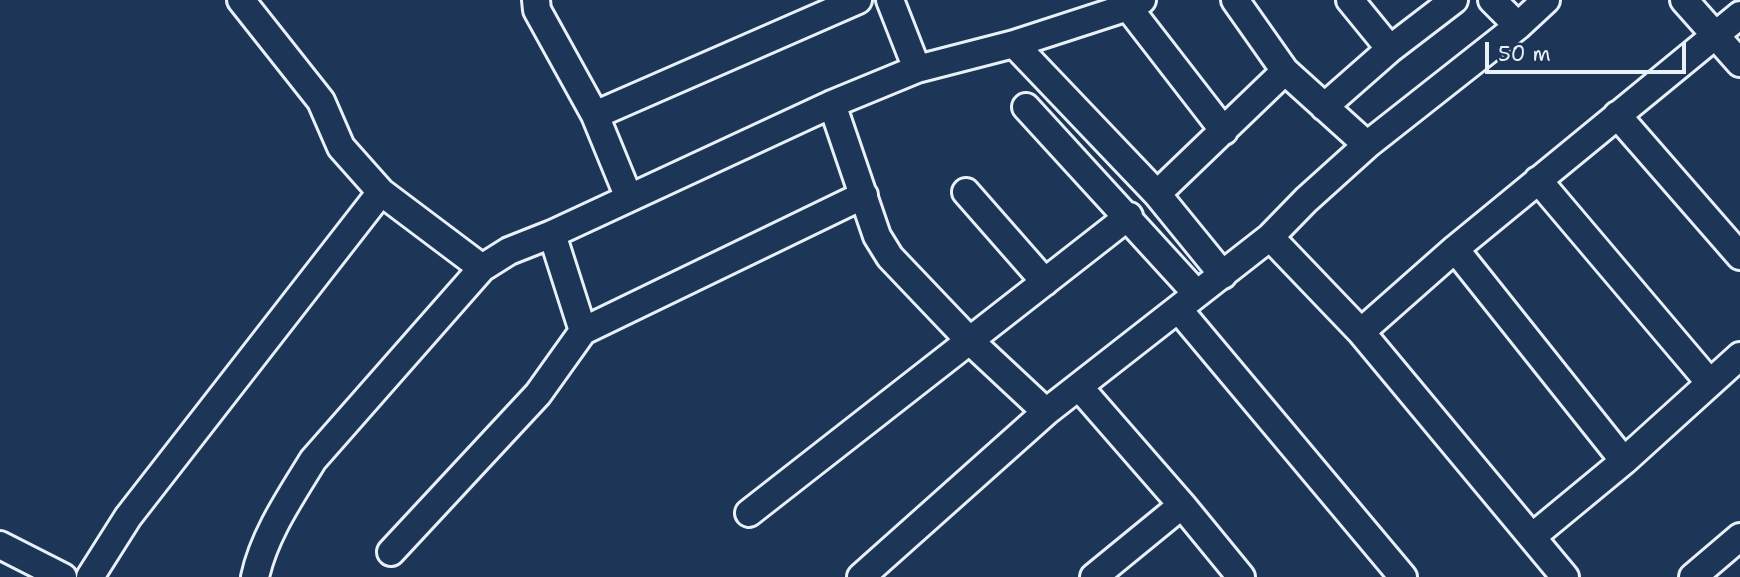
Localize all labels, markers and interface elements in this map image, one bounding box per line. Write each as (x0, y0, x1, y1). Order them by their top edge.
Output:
scale bar (1488, 28, 1689, 72)
text: 50 m (1498, 40, 1551, 68)

